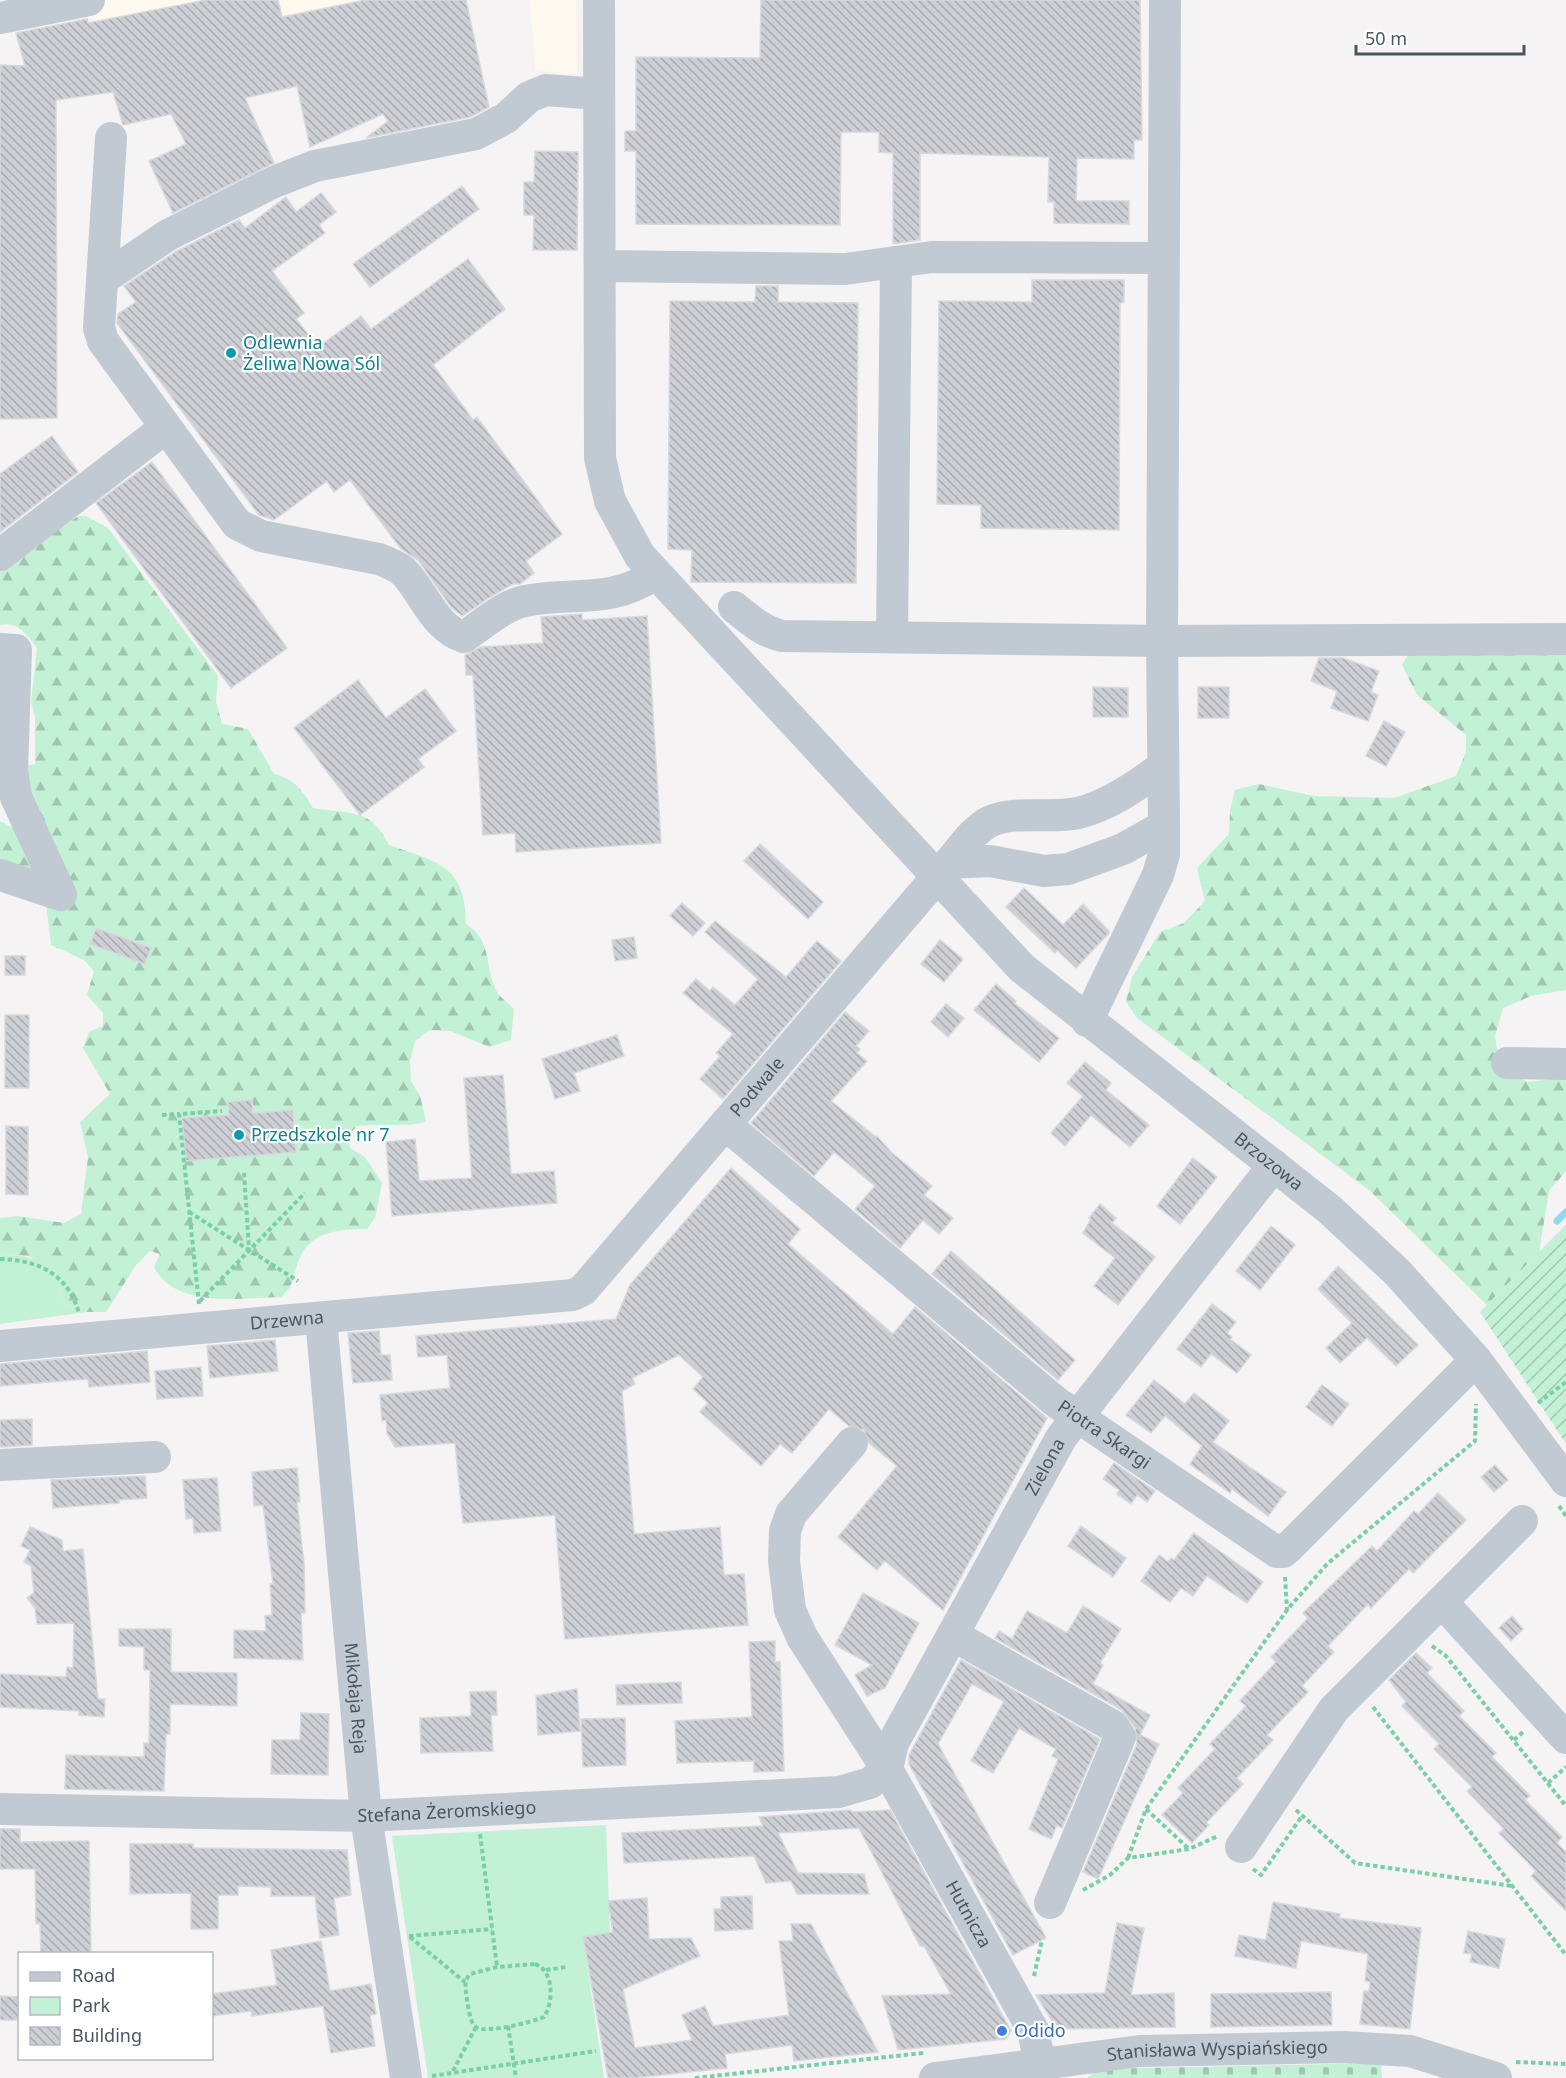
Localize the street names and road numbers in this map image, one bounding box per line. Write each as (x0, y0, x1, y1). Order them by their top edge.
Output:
street label: Podwale (724, 1051, 789, 1121)
street label: Brzozowa (1230, 1126, 1309, 1195)
street label: Drzewna (249, 1304, 325, 1335)
street label: Piotra Skargi (1053, 1394, 1156, 1474)
street label: Zielona (1019, 1433, 1070, 1499)
street label: Mikołaja Reja (339, 1642, 373, 1755)
street label: Stefana Żeromskiego (357, 1794, 537, 1827)
street label: Hutnicza (941, 1876, 998, 1952)
street label: Stanisława Wyspiańskiego (1105, 2034, 1328, 2066)

